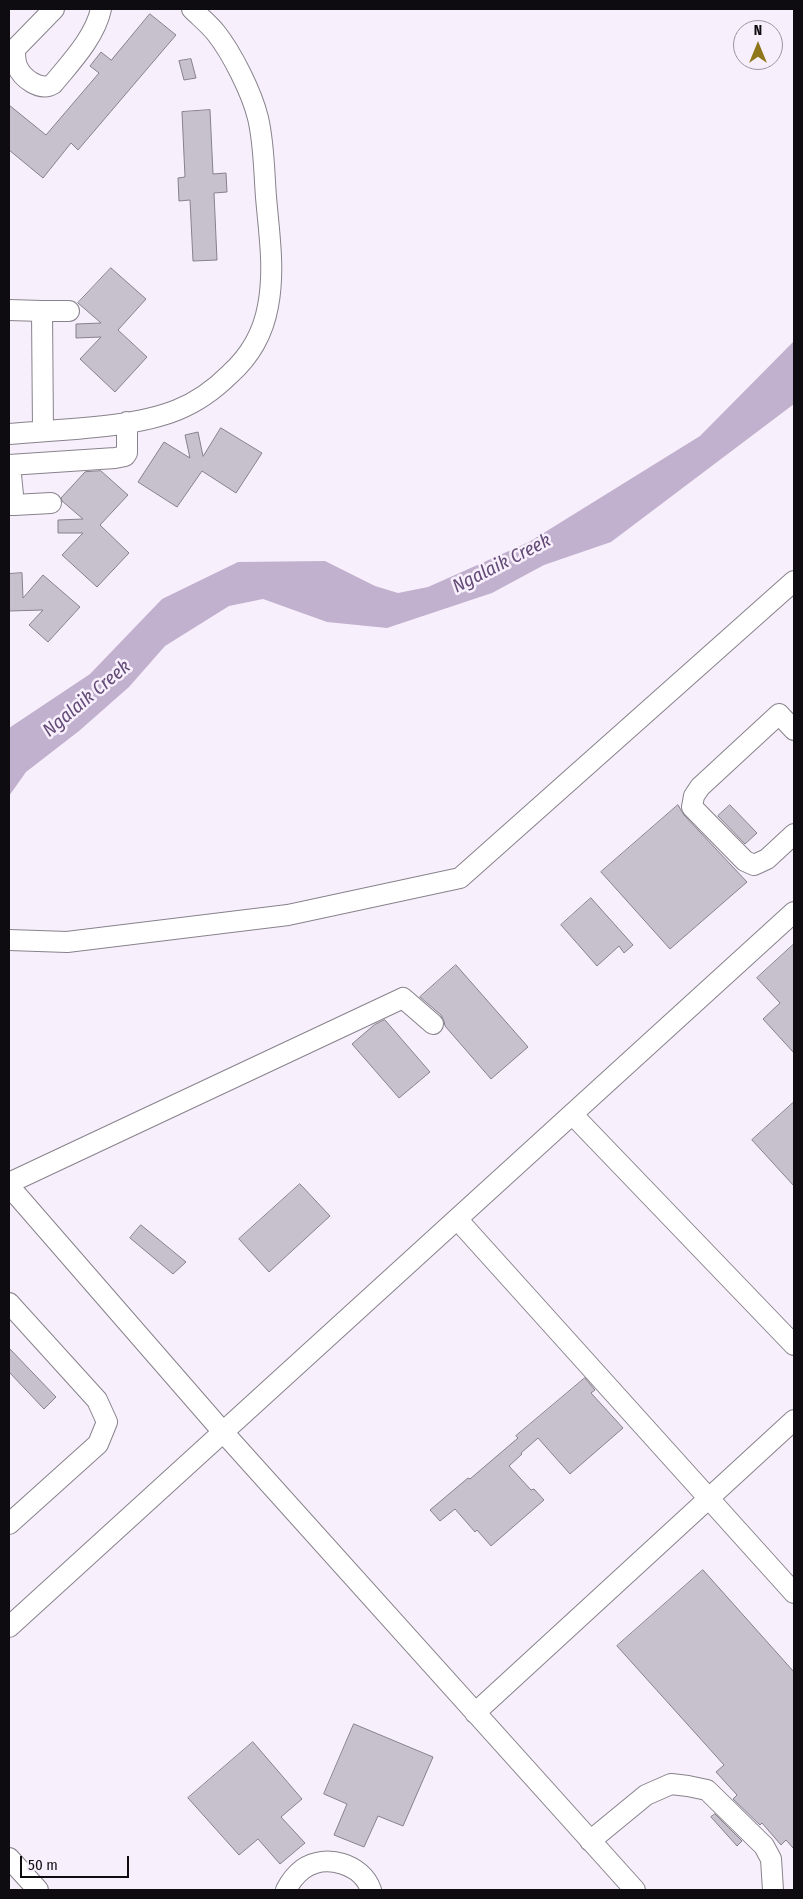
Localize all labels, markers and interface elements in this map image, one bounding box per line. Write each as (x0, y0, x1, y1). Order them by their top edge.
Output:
north arrow (733, 20, 783, 70)
text: N (754, 22, 762, 39)
water label: Ngalaik Creek (449, 529, 555, 599)
water label: Ngalaik Creek (39, 656, 135, 742)
scale bar (22, 1846, 131, 1878)
text: 50 m (28, 1856, 58, 1874)

